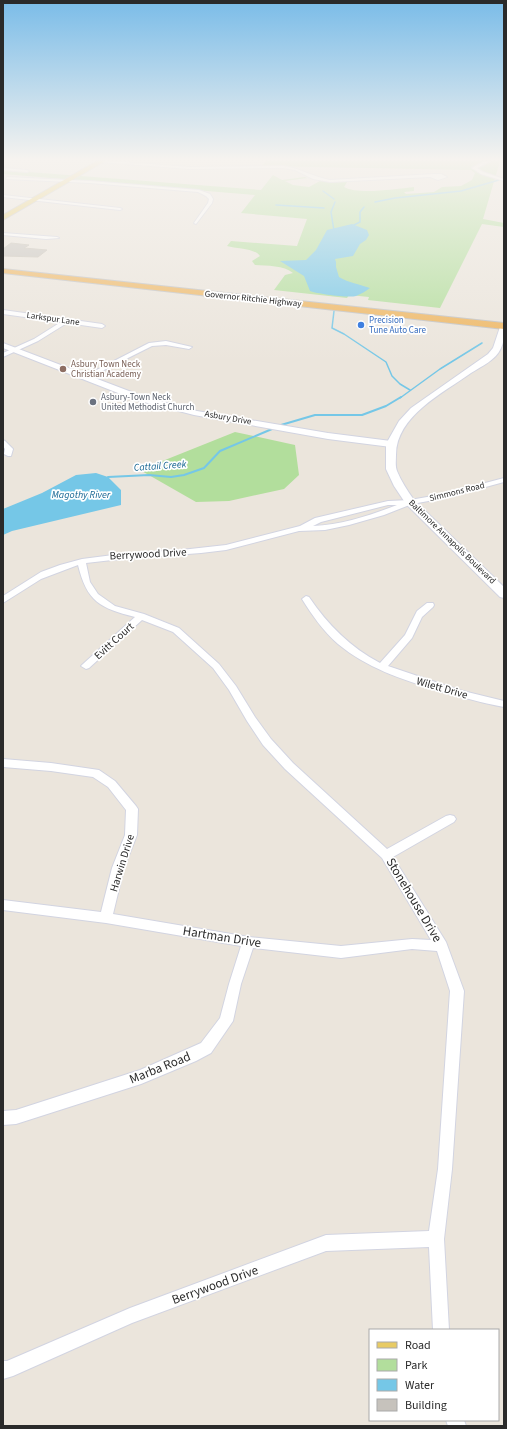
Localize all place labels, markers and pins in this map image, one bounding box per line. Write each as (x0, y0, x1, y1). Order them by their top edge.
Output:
place label: Precision Tune Auto Care (369, 314, 427, 337)
marker: Precision Tune Auto Care (356, 320, 366, 330)
place label: Asbury Town Neck Christian Academy (71, 358, 142, 381)
marker: Asbury Town Neck Christian Academy (58, 364, 68, 374)
place label: Asbury-Town Neck United Methodist Church (101, 391, 195, 414)
marker: Asbury-Town Neck United Methodist Church (88, 397, 98, 407)

